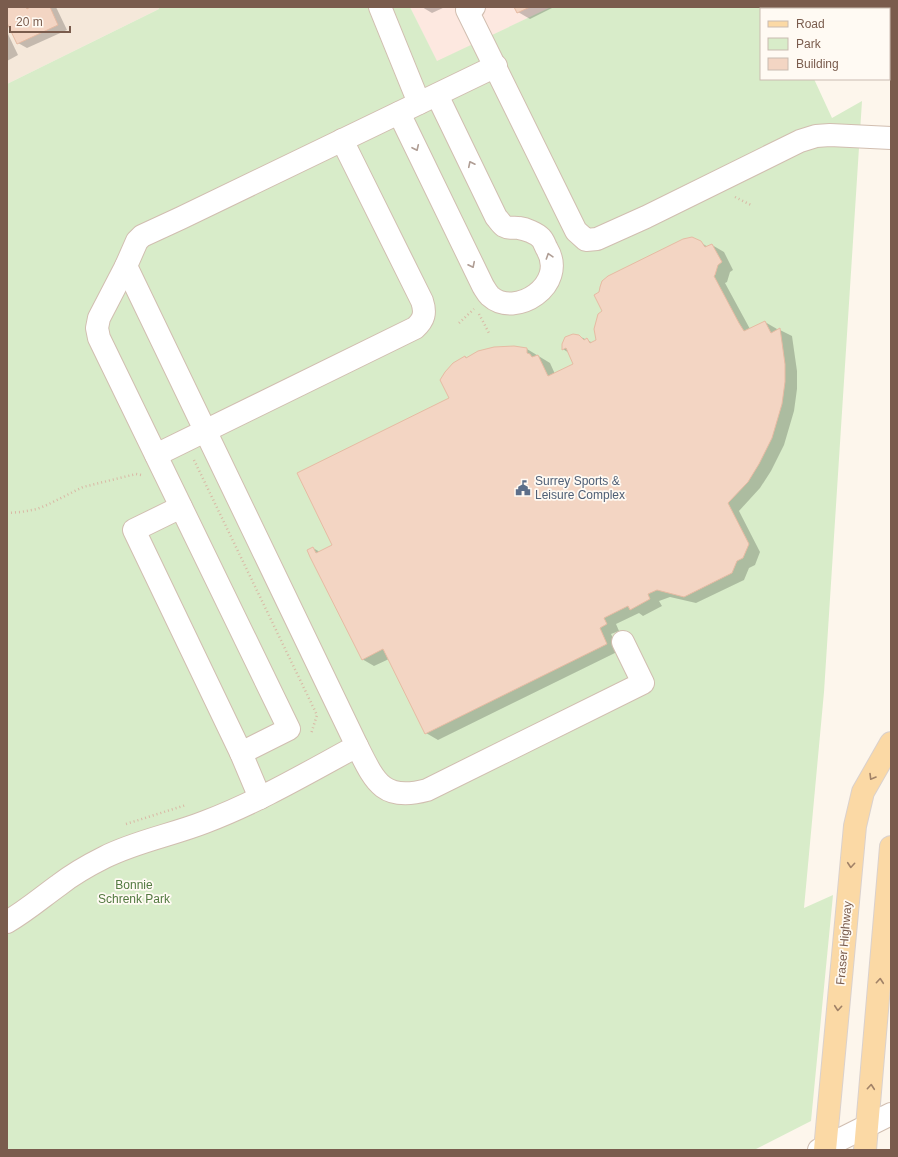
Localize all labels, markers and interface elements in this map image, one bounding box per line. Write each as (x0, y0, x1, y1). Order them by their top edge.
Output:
scale bar (10, 8, 70, 34)
legend (760, 8, 890, 80)
text: 20 m (16, 15, 43, 29)
text: Road (796, 17, 825, 31)
text: Park (796, 37, 822, 51)
text: Building (796, 57, 839, 71)
one-way arrow (411, 144, 419, 152)
one-way arrow (468, 161, 476, 169)
one-way arrow (546, 252, 554, 259)
one-way arrow (468, 261, 475, 269)
place label: Surrey Sports & Leisure Complex (535, 474, 625, 502)
public building icon: Surrey Sports & Leisure Complex (514, 479, 532, 497)
one-way arrow (869, 773, 876, 780)
one-way arrow (847, 862, 856, 868)
park label: Bonnie Schrenk Park (98, 878, 171, 906)
street label: Fraser Highway (833, 901, 855, 985)
one-way arrow (875, 978, 884, 984)
one-way arrow (834, 1005, 843, 1011)
one-way arrow (866, 1084, 875, 1090)

